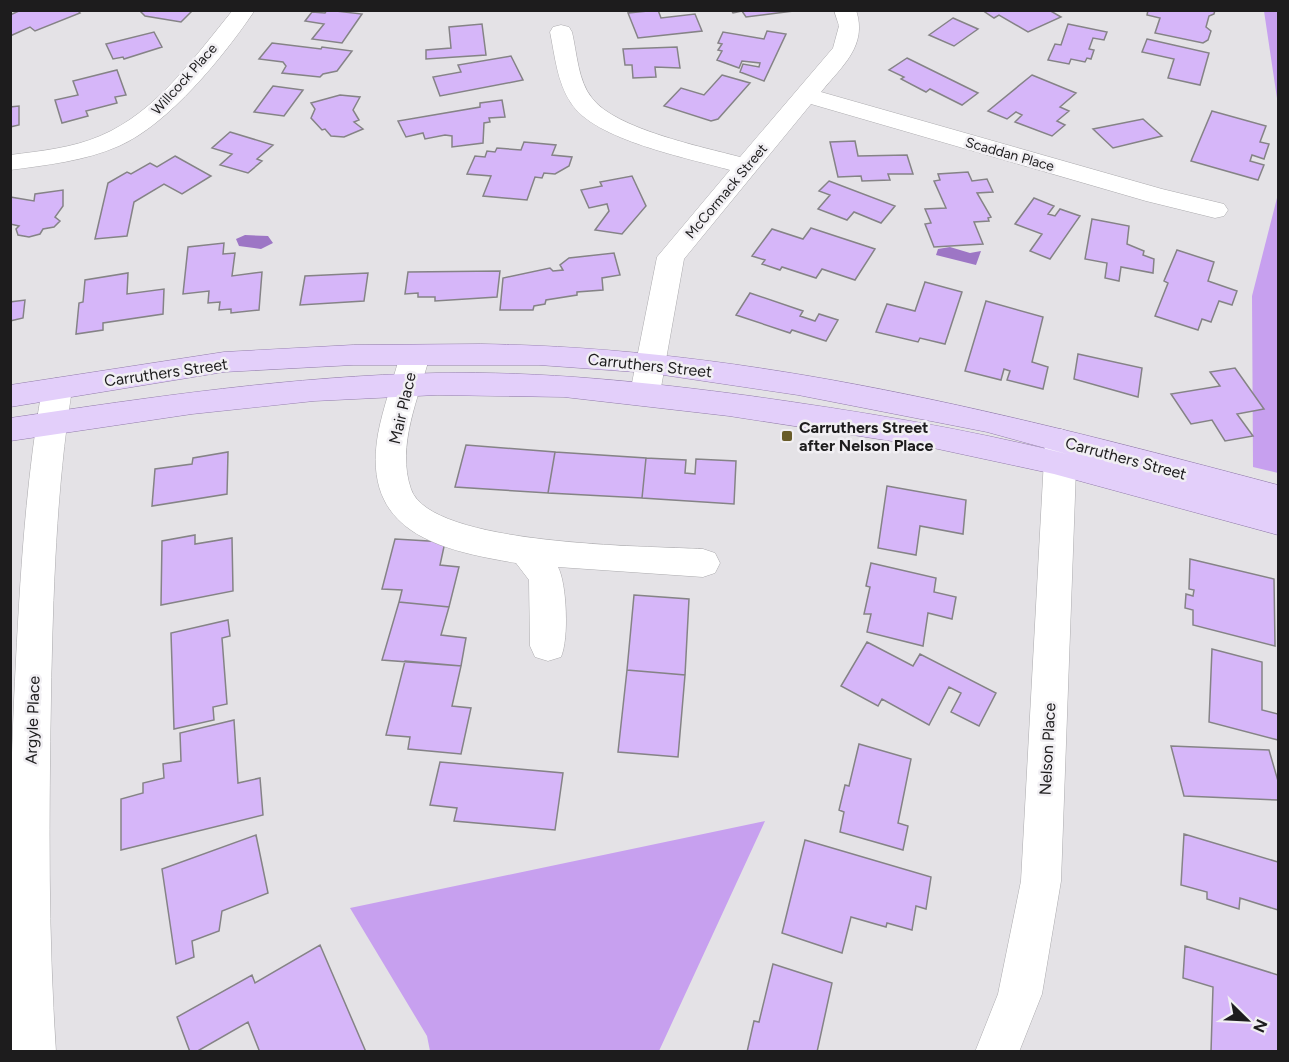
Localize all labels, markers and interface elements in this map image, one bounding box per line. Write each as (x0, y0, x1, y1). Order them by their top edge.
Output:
street label: Willcock Place (148, 40, 221, 118)
street label: Scaddan Place (963, 134, 1057, 175)
street label: McCormack Street (682, 140, 771, 242)
street label: Carruthers Street (587, 350, 713, 381)
street label: Carruthers Street (103, 354, 229, 391)
street label: Mair Place (385, 370, 420, 446)
place label: Carruthers Street after Nelson Place (799, 418, 934, 455)
marker: Carruthers Street after Nelson Place (780, 429, 794, 443)
street label: Carruthers Street (1063, 433, 1189, 484)
street label: Argyle Place (21, 675, 44, 765)
street label: Nelson Place (1036, 702, 1059, 796)
north arrow (1217, 990, 1277, 1050)
text: N (1249, 1016, 1271, 1035)

